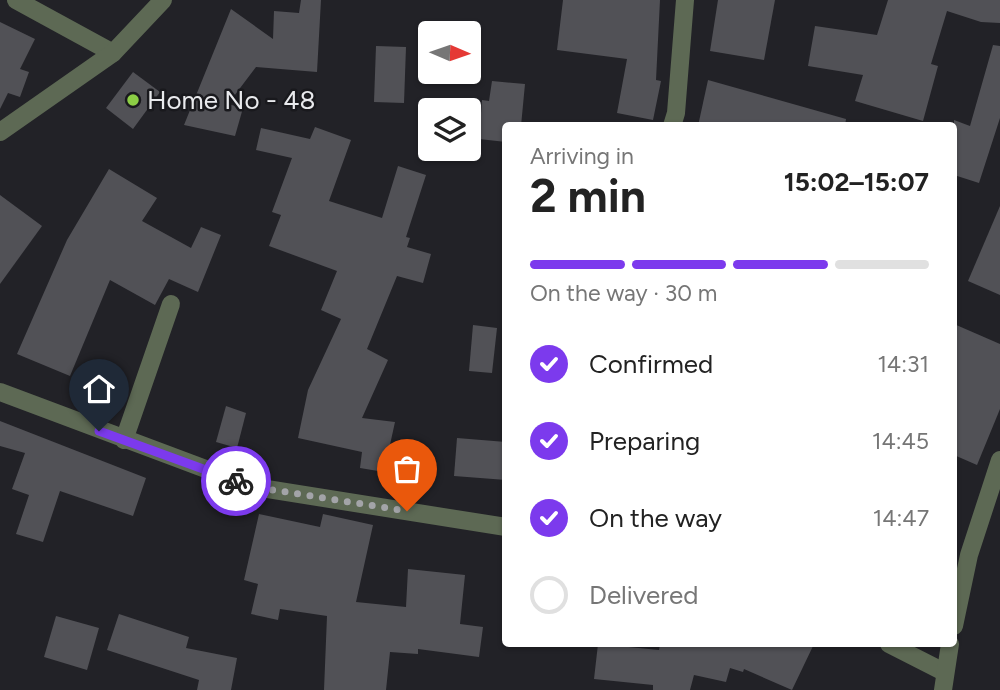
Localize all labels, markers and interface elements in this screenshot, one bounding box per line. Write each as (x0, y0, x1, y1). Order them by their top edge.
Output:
north arrow (418, 21, 481, 84)
map controls (418, 21, 481, 161)
place label: Home No - 48 (147, 84, 315, 116)
marker: Home No - 48 (125, 92, 141, 108)
button: layers (418, 98, 481, 161)
text: Arriving in (530, 142, 634, 170)
text: 15:02–15:07 (784, 166, 929, 198)
text: 2 min (530, 168, 646, 224)
text: On the way · 30 m (530, 279, 717, 307)
icon: check (530, 345, 568, 383)
text: Confirmed (589, 348, 713, 380)
text: 14:31 (877, 350, 929, 378)
pin (69, 359, 129, 431)
icon: home (80, 370, 118, 408)
icon: check (530, 422, 568, 460)
text: Preparing (589, 425, 700, 457)
text: 14:45 (872, 427, 929, 455)
pin (377, 439, 437, 511)
courier (201, 446, 271, 516)
icon: bag (388, 450, 426, 488)
icon: bike (217, 462, 255, 500)
icon: check (530, 499, 568, 537)
text: On the way (589, 502, 722, 534)
text: 14:47 (873, 504, 929, 532)
text: Delivered (589, 579, 698, 611)

